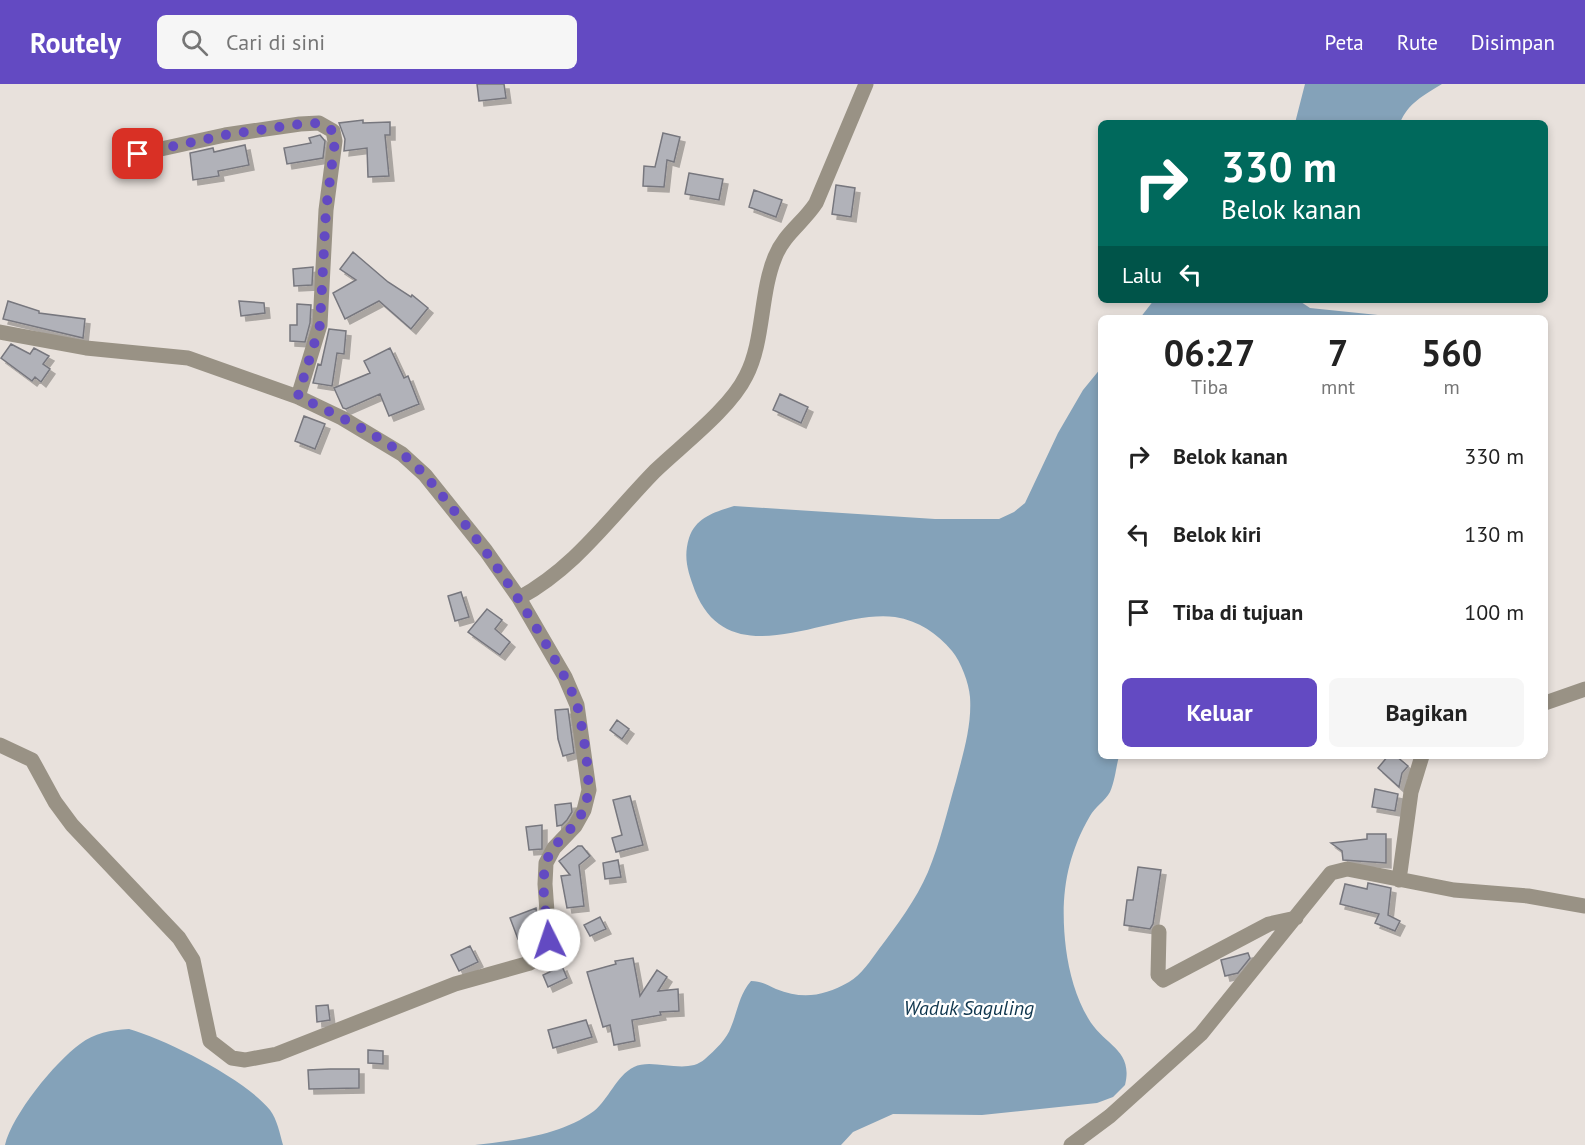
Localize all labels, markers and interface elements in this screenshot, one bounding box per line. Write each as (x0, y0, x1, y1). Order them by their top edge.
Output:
search box (157, 15, 577, 69)
text: Routely (30, 24, 121, 61)
icon: search (178, 26, 211, 59)
text: Cari di sini (226, 28, 325, 56)
text: Peta (1324, 29, 1364, 56)
text: Rute (1397, 29, 1438, 56)
text: Disimpan (1471, 29, 1555, 56)
pin (112, 128, 163, 179)
icon: arrive (121, 137, 154, 170)
text: 330 m (1221, 139, 1337, 194)
icon: right (1122, 144, 1200, 222)
text: Belok kanan (1221, 192, 1361, 226)
icon: left (1174, 258, 1207, 291)
text: Lalu (1122, 261, 1162, 289)
text: 06:27 (1164, 329, 1255, 376)
text: 7 (1328, 329, 1348, 376)
text: 560 (1421, 329, 1482, 376)
text: Tiba (1191, 374, 1228, 400)
text: mnt (1321, 374, 1355, 400)
text: m (1443, 374, 1460, 400)
icon: right (1122, 440, 1155, 473)
text: Belok kanan (1173, 442, 1288, 470)
text: 330 m (1464, 442, 1524, 470)
icon: left (1122, 518, 1155, 551)
text: Belok kiri (1173, 520, 1262, 548)
text: 130 m (1464, 520, 1524, 548)
icon: arrive (1122, 596, 1155, 629)
text: Tiba di tujuan (1173, 598, 1303, 626)
text: 100 m (1464, 598, 1524, 626)
button: Keluar (1122, 678, 1317, 747)
button: Bagikan (1329, 678, 1524, 747)
position arrow (517, 908, 581, 972)
water label: Waduk Saguling (904, 995, 1034, 1021)

